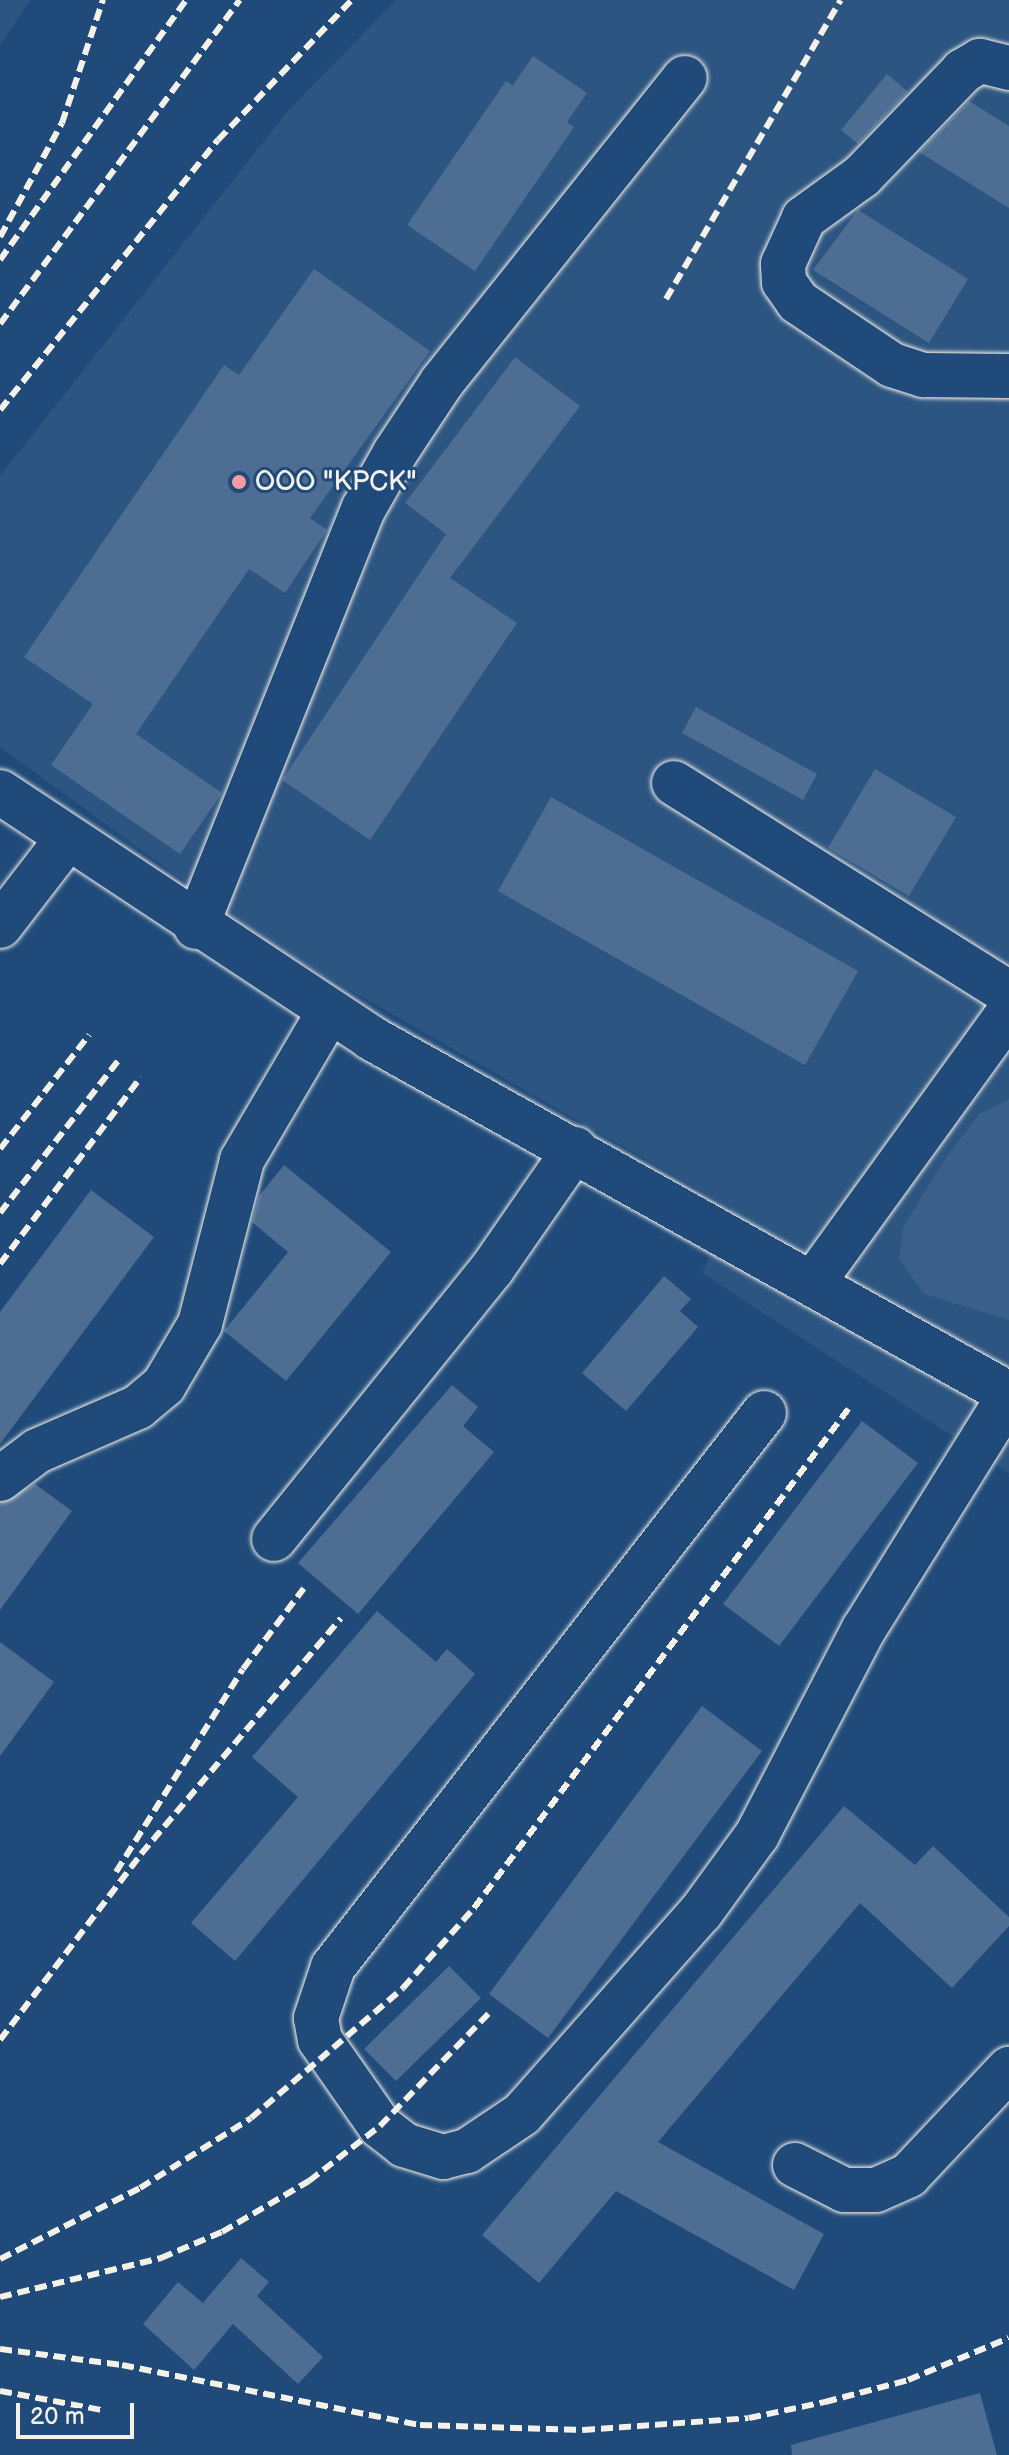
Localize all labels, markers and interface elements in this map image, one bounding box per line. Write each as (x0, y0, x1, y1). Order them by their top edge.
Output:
place label: ООО "КРСК" (255, 465, 417, 499)
marker: ООО "КРСК" (230, 473, 248, 491)
scale bar (20, 2387, 138, 2437)
text: 20 m (30, 2402, 85, 2431)

